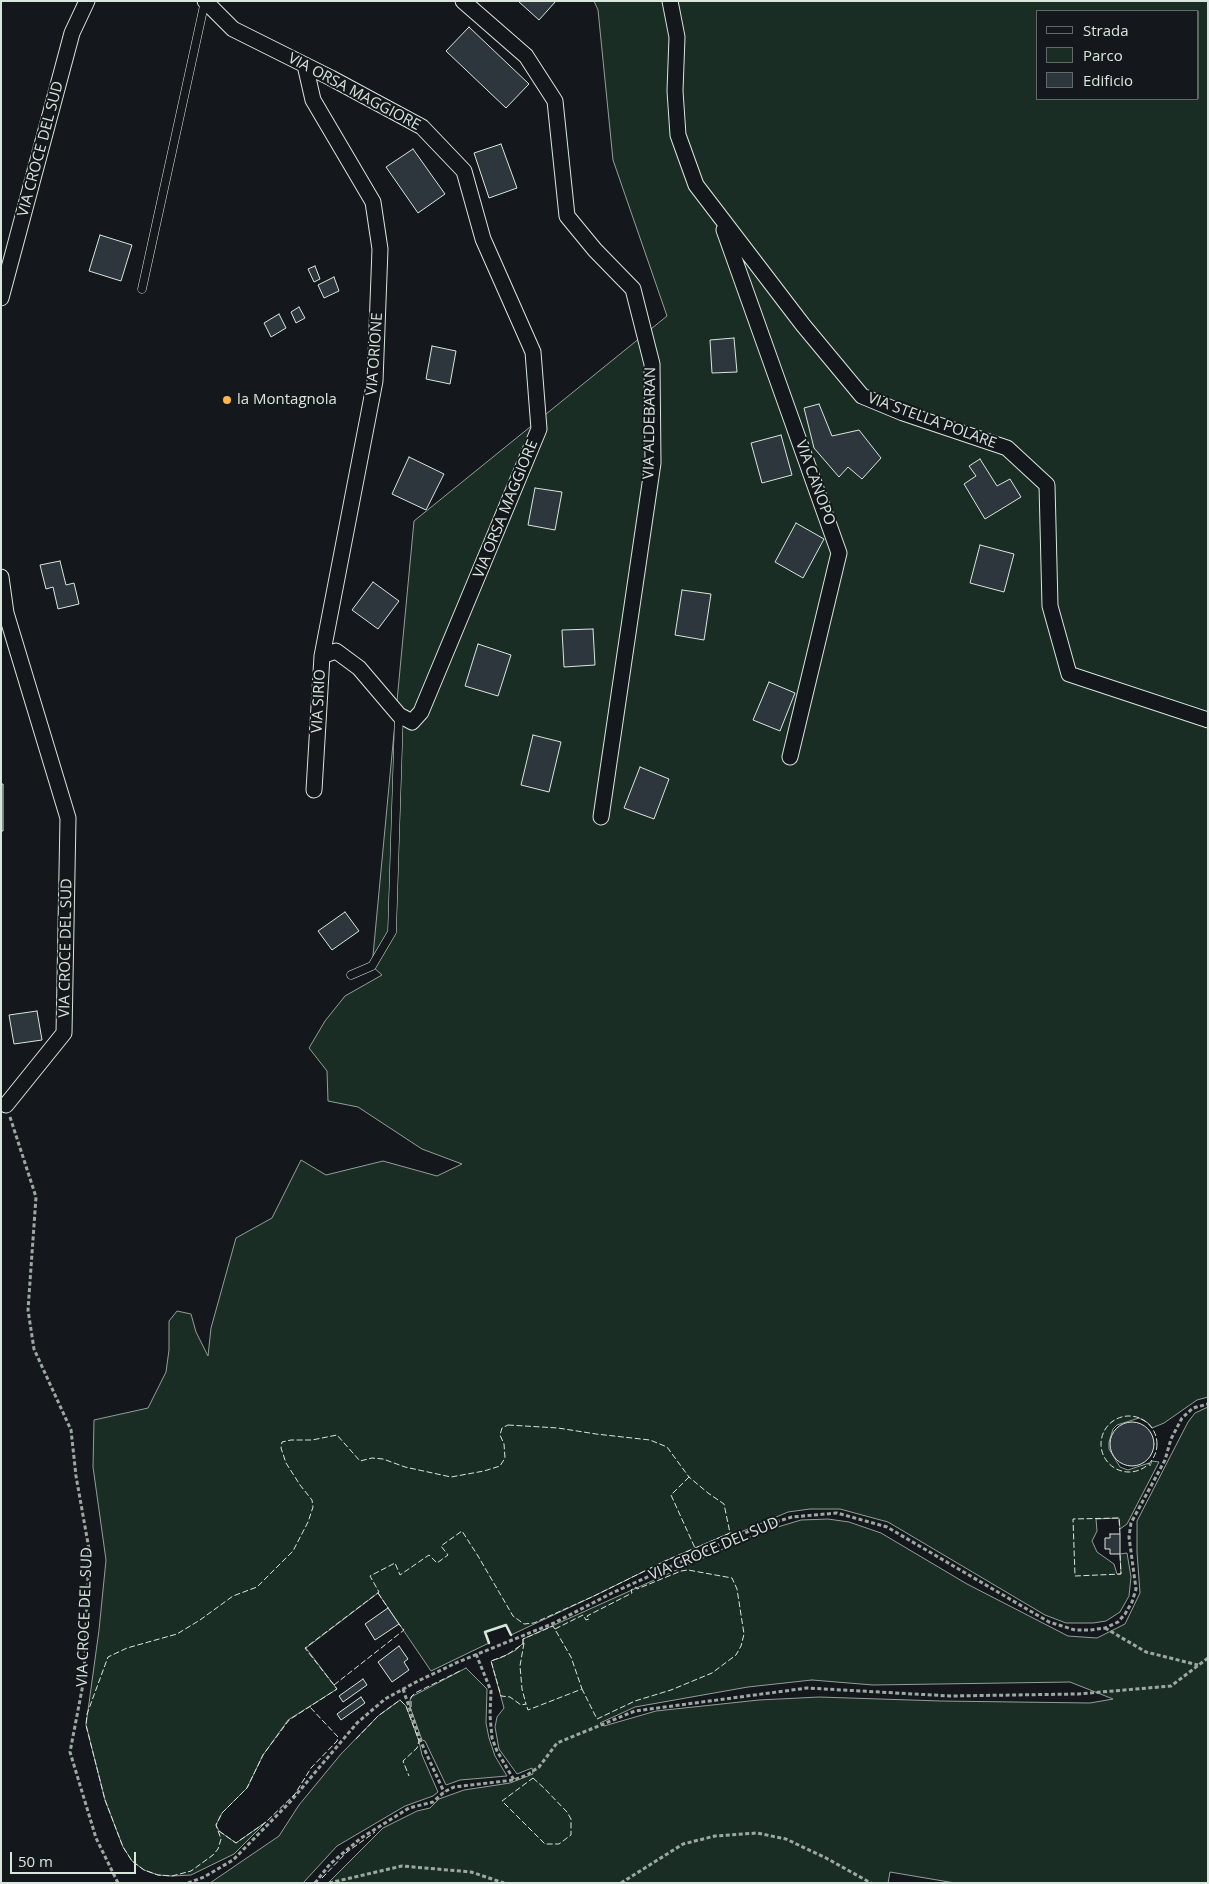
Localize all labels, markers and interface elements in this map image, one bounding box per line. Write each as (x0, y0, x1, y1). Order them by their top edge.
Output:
legend (1036, 10, 1199, 100)
text: Strada (1083, 20, 1129, 40)
text: Parco (1083, 45, 1123, 65)
street label: VIA ORSA MAGGIORE (285, 49, 423, 135)
text: Edificio (1083, 70, 1133, 90)
street label: VIA CROCE DEL SUD (14, 79, 68, 219)
street label: VIA ORIONE (363, 312, 387, 396)
street label: VIA ALDEBARAN (640, 367, 660, 479)
street label: VIA STELLA POLARE (865, 389, 999, 453)
place label: la Montagnola (237, 391, 337, 409)
marker: la Montagnola (221, 394, 233, 406)
street label: VIA ORSA MAGGIORE (470, 437, 542, 581)
street label: VIA CANOPO (791, 438, 839, 528)
street label: VIA SIRIO (308, 669, 330, 733)
street label: VIA CROCE DEL SUD (56, 878, 76, 1018)
street label: VIA CROCE DEL SUD (646, 1513, 782, 1585)
street label: VIA CROCE DEL SUD (74, 1547, 96, 1687)
scale bar (12, 1842, 139, 1874)
text: 50 m (18, 1851, 53, 1871)

